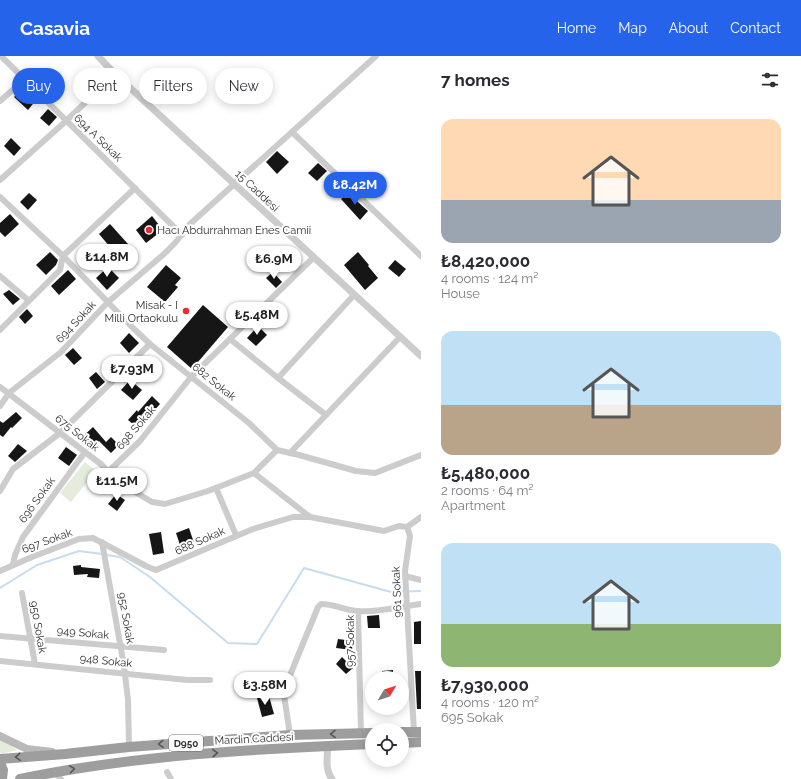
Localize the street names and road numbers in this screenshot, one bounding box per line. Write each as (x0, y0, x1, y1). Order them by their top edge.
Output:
street label: 694 A Sokak (71, 112, 125, 164)
street label: 15 Caddesi (232, 168, 282, 214)
street label: 694 Sokak (53, 298, 99, 346)
street label: 682 Sokak (189, 360, 239, 404)
street label: 698 Sokak (114, 404, 158, 452)
street label: 675 Sokak (53, 412, 102, 454)
street label: 696 Sokak (16, 474, 58, 525)
street label: 688 Sokak (173, 524, 227, 558)
street label: 697 Sokak (20, 526, 74, 556)
street label: 961 Sokak (390, 566, 404, 618)
street label: 952 Sokak (115, 591, 137, 645)
street label: 950 Sokak (27, 600, 49, 654)
street label: 957 Sokak (344, 615, 357, 667)
street label: 949 Sokak (56, 624, 110, 642)
street label: 948 Sokak (79, 652, 133, 670)
street label: Mardin Caddesi (214, 730, 294, 748)
road number: D950 (169, 735, 203, 751)

